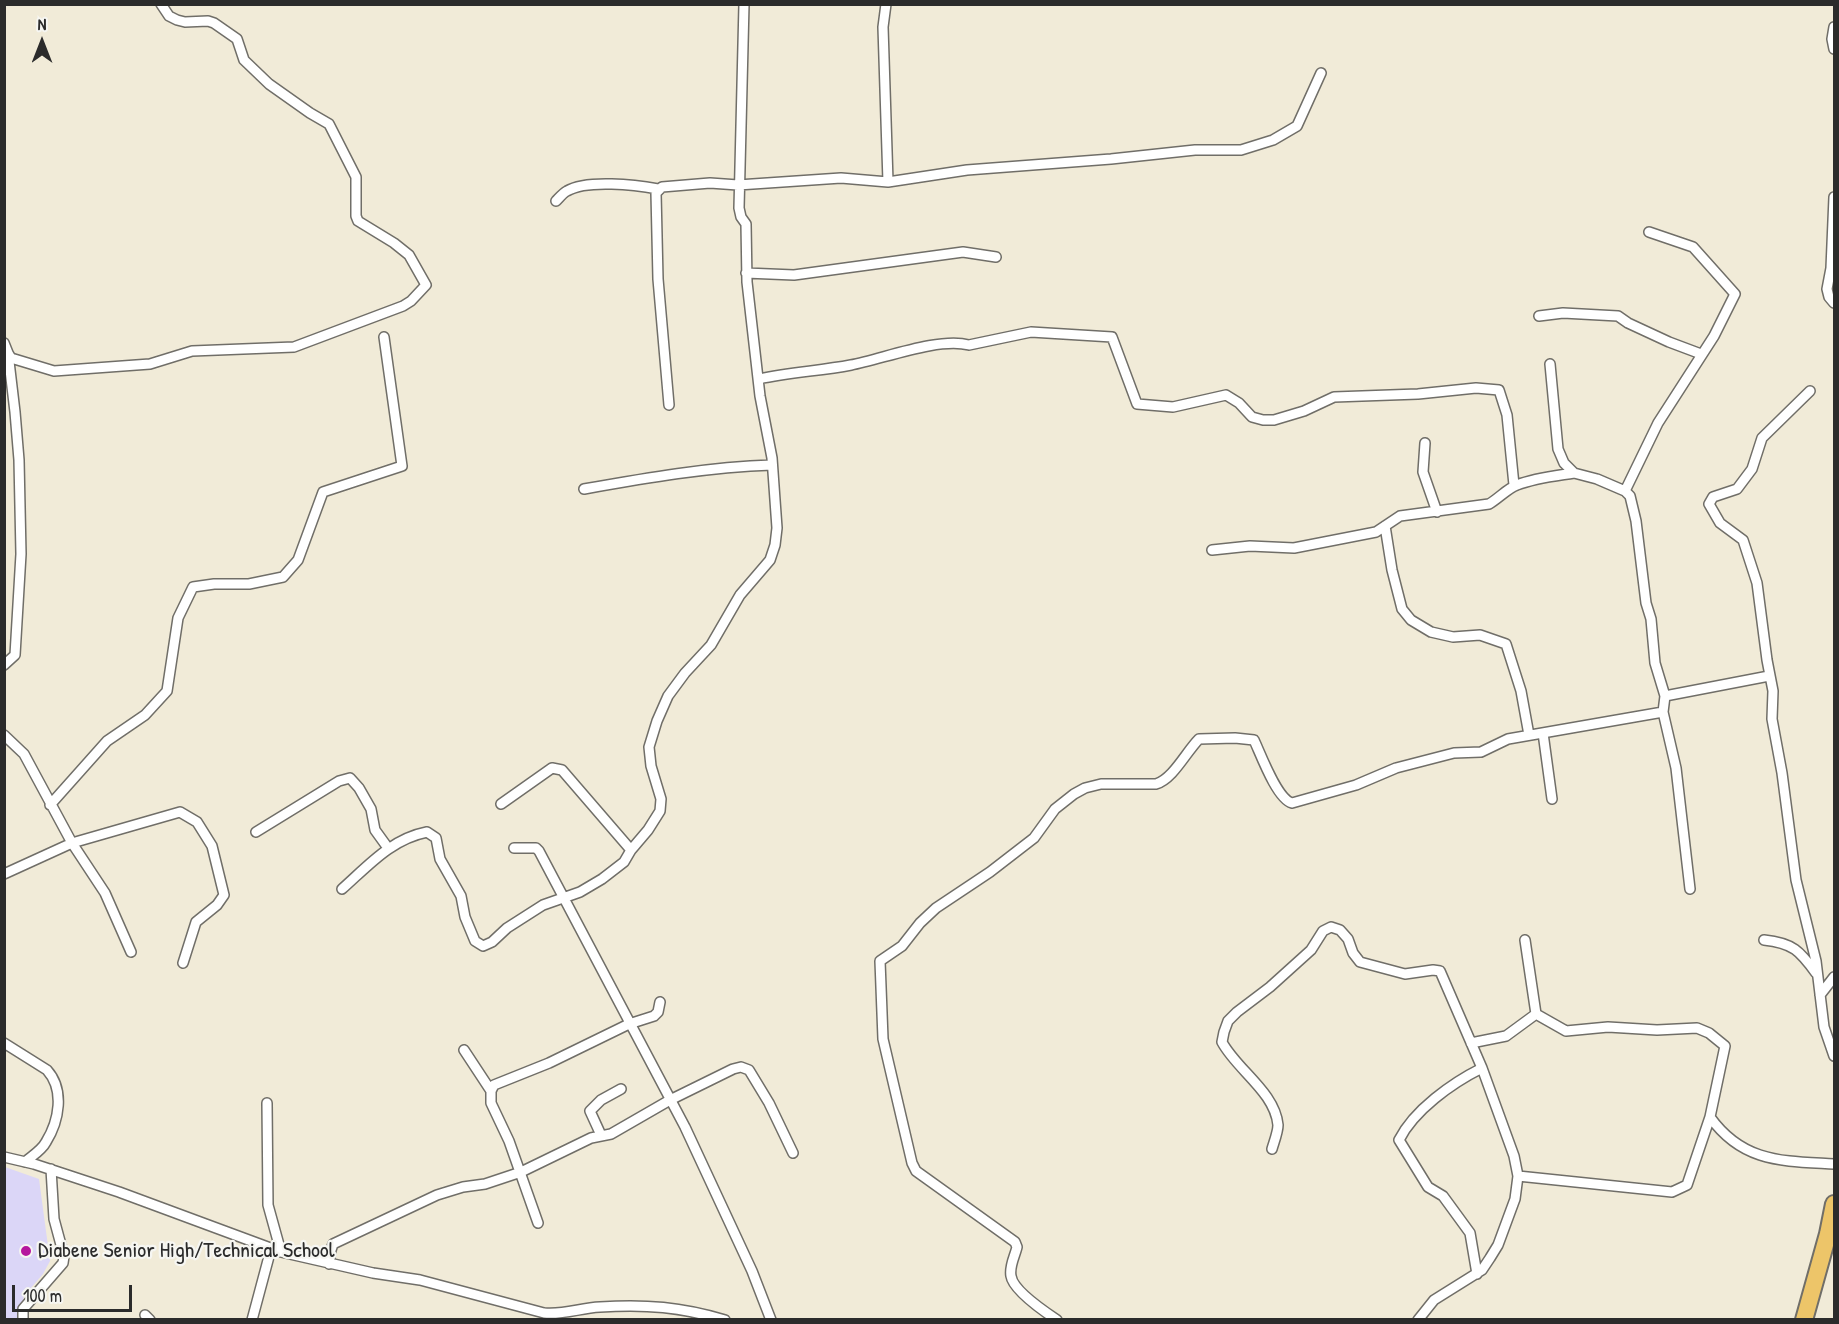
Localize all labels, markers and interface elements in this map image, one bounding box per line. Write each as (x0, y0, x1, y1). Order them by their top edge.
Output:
north arrow (12, 12, 72, 72)
text: N (38, 13, 46, 35)
place label: Diabene Senior High/Technical School (38, 1238, 334, 1264)
marker: Diabene Senior High/Technical School (19, 1244, 33, 1258)
scale bar (15, 1273, 135, 1311)
text: 100 m (23, 1283, 62, 1308)

